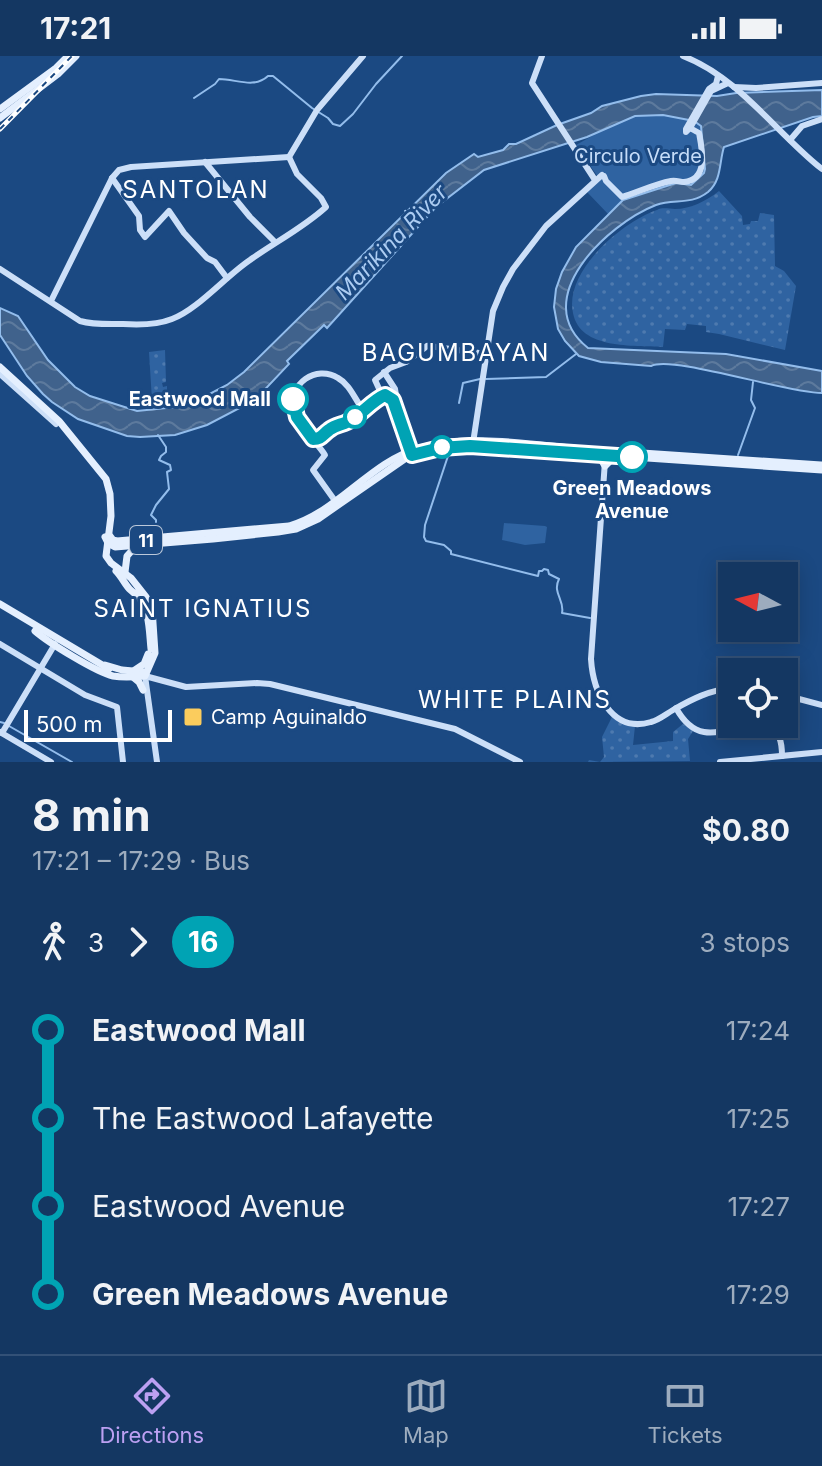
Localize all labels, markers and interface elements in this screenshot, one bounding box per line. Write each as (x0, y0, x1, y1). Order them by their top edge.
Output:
text: 17:21 (40, 10, 111, 46)
park label: Circulo Verde (574, 144, 702, 168)
district label: SANTOLAN (122, 175, 270, 204)
water label: Marikina River (330, 179, 453, 305)
district label: BAGUMBAYAN (362, 338, 550, 367)
marker: Eastwood Mall (278, 384, 308, 414)
place label: Eastwood Mall (129, 387, 271, 411)
unlabelled marker (344, 406, 366, 428)
unlabelled marker (431, 436, 453, 458)
marker: Green Meadows Avenue (617, 442, 647, 472)
place label: Green Meadows Avenue (553, 476, 711, 523)
road number: 11 (130, 526, 162, 554)
north arrow (718, 562, 798, 642)
map controls (718, 562, 798, 738)
district label: SAINT IGNATIUS (94, 594, 312, 623)
button: locate (718, 658, 798, 738)
district label: WHITE PLAINS (418, 685, 612, 714)
place label: Camp Aguinaldo (211, 705, 367, 729)
scale bar (24, 706, 172, 742)
marker: Camp Aguinaldo (182, 706, 204, 728)
text: 500 m (36, 711, 103, 737)
text: 8 min (32, 788, 151, 842)
text: $0.80 (702, 812, 790, 848)
text: 17:21 – 17:29 · Bus (32, 845, 250, 876)
icon: walk (32, 920, 76, 964)
icon: forward (116, 920, 160, 964)
text: 16 (188, 925, 218, 959)
text: 3 (88, 927, 104, 958)
text: 3 stops (699, 927, 790, 958)
text: Eastwood Mall (92, 1012, 306, 1048)
text: 17:24 (726, 1015, 790, 1046)
text: The Eastwood Lafayette (92, 1100, 434, 1136)
text: 17:25 (726, 1103, 790, 1134)
text: Eastwood Avenue (92, 1188, 345, 1224)
text: 17:27 (728, 1191, 790, 1222)
text: Green Meadows Avenue (92, 1276, 448, 1312)
text: 17:29 (726, 1279, 790, 1310)
tab: Directions (99, 1374, 204, 1448)
tab: Map (403, 1374, 449, 1448)
tab: Tickets (648, 1374, 723, 1448)

